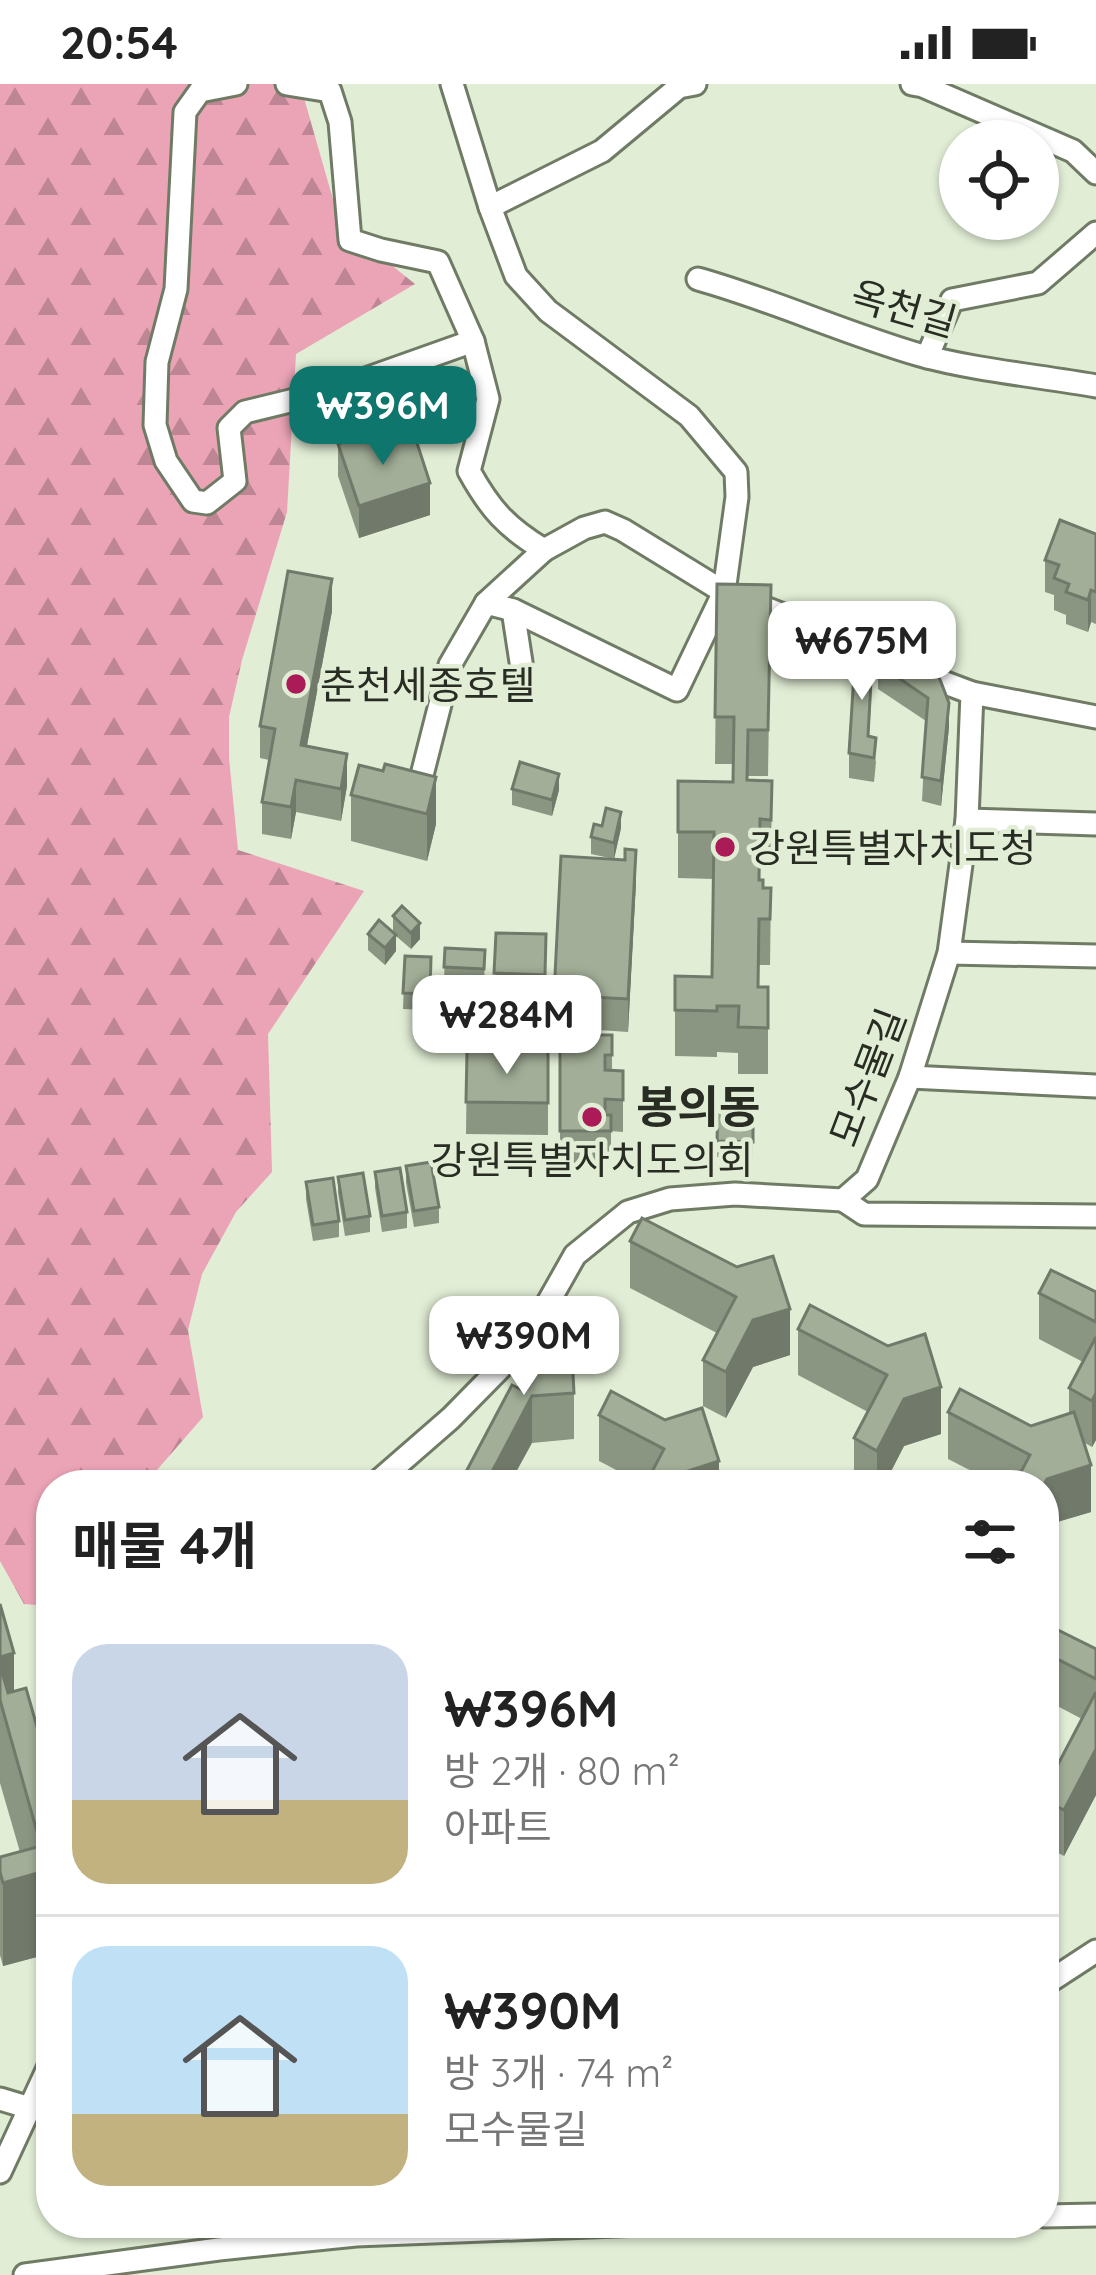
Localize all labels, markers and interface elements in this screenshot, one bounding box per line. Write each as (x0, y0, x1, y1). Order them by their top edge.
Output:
text: 20:54 (60, 14, 178, 70)
map controls (939, 120, 1059, 240)
button: locate (939, 120, 1059, 240)
street label: 옥천길 (846, 270, 962, 346)
pin: ₩396M (299, 366, 467, 468)
text: ₩396M (316, 380, 450, 429)
pin: ₩675M (778, 601, 946, 703)
text: ₩675M (795, 615, 929, 664)
place label: 춘천세종호텔 (320, 660, 535, 709)
marker: 춘천세종호텔 (283, 671, 309, 697)
place label: 강원특별자치도청 (749, 823, 1036, 872)
marker: 강원특별자치도청 (712, 834, 738, 860)
pin: ₩284M (423, 975, 591, 1077)
text: ₩284M (439, 989, 575, 1038)
street label: 모수물길 (818, 1001, 916, 1153)
district label: 봉의동 (636, 1078, 760, 1134)
marker: 강원특별자치도의회 (579, 1104, 605, 1130)
place label: 강원특별자치도의회 (431, 1135, 753, 1184)
pin: ₩390M (440, 1296, 608, 1398)
text: ₩390M (456, 1310, 592, 1359)
icon: filters (957, 1509, 1023, 1575)
text: 매물 4개 (72, 1513, 257, 1577)
text: ₩396M (444, 1676, 618, 1740)
icon: home (168, 1692, 312, 1836)
text: 방 2개 · 80 m² (444, 1746, 680, 1795)
text: 아파트 (444, 1802, 552, 1851)
text: ₩390M (444, 1978, 622, 2042)
icon: home (168, 1994, 312, 2138)
text: 방 3개 · 74 m² (444, 2048, 673, 2097)
text: 모수물길 (444, 2104, 588, 2153)

